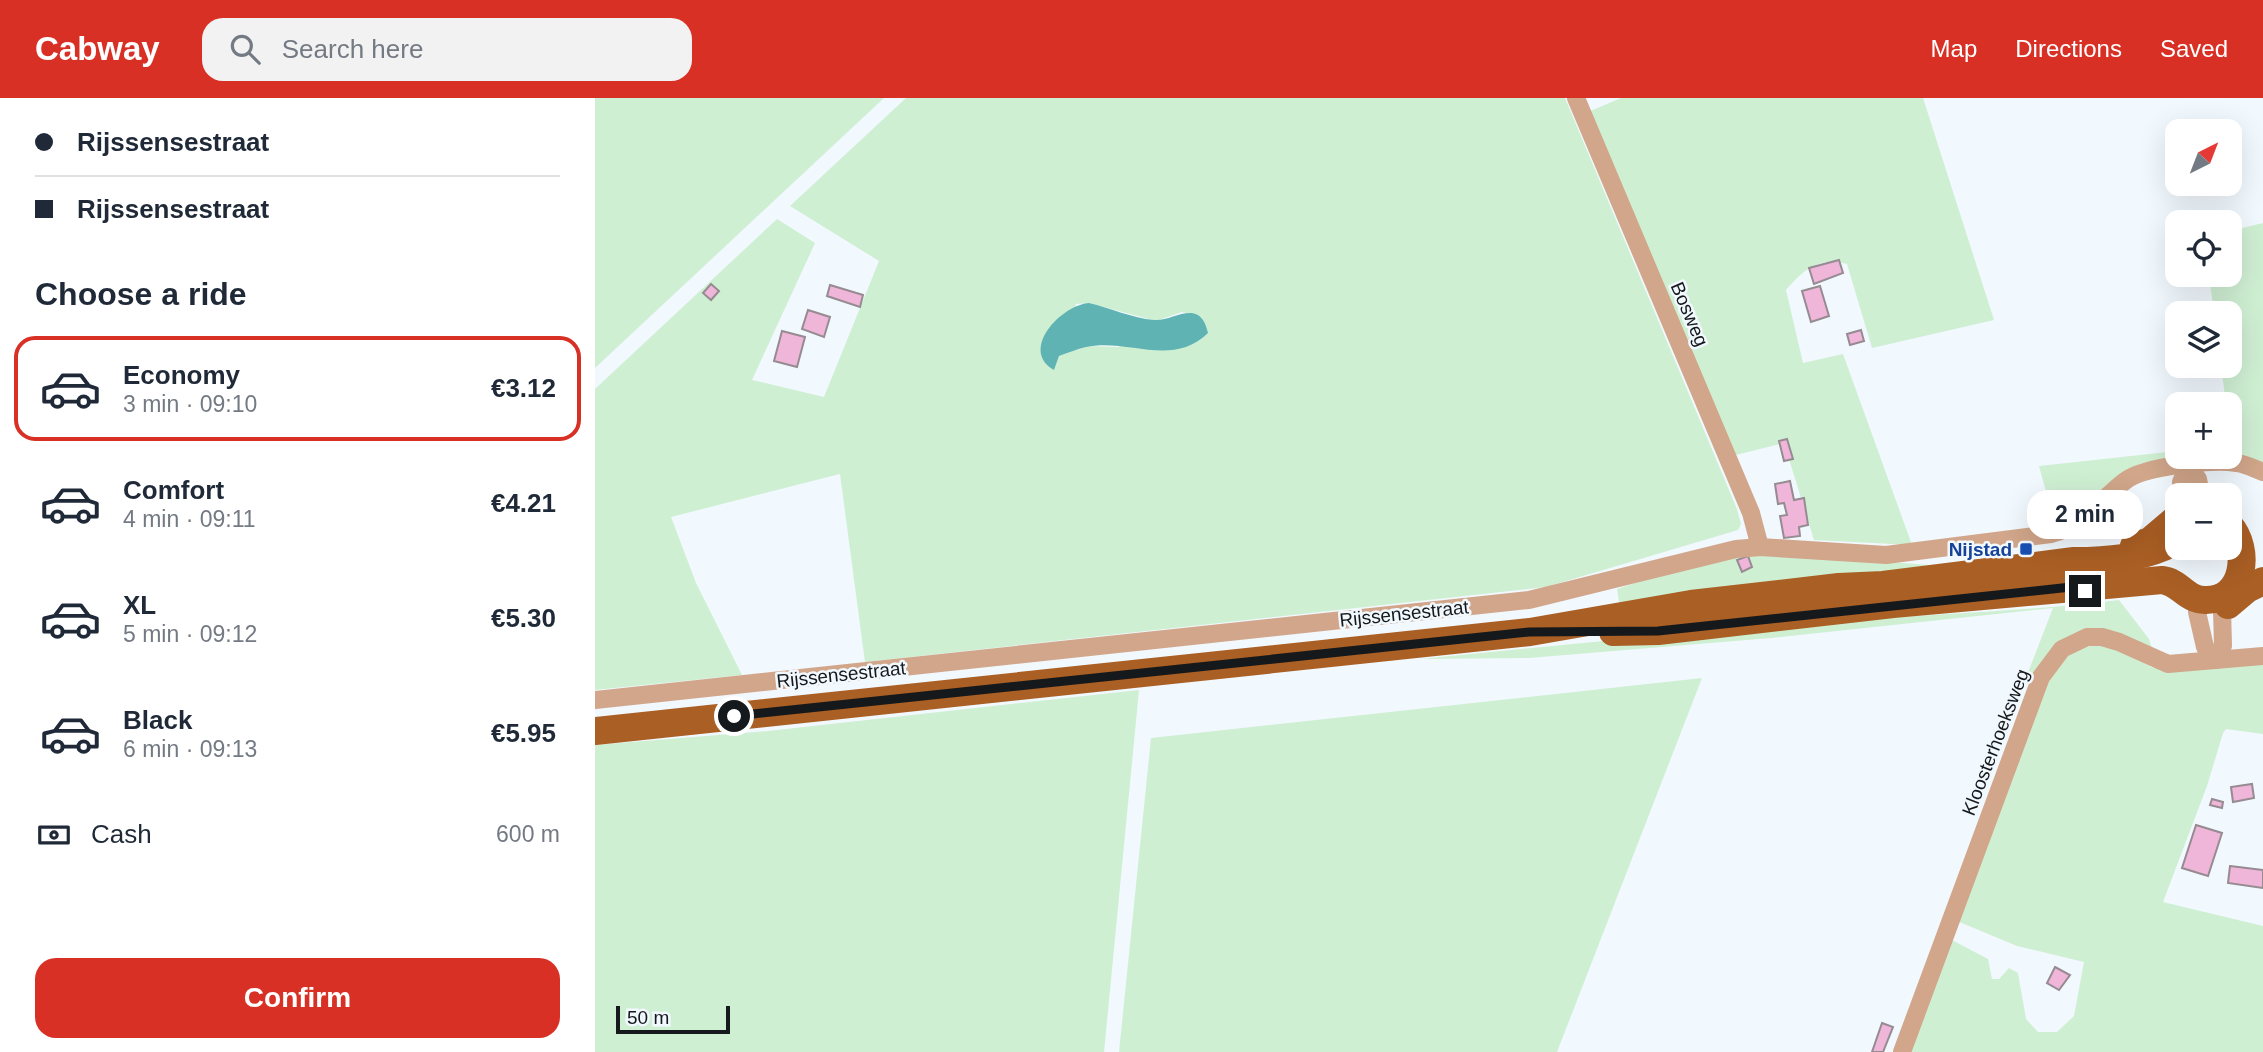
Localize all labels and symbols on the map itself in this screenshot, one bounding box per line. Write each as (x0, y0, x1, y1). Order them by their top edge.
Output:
north arrow (2165, 119, 2242, 196)
street label: Bosweg (1667, 279, 1712, 349)
callout: 2 min (2027, 490, 2143, 538)
place label: Nijstad (1949, 539, 2012, 560)
marker: Nijstad (2018, 541, 2034, 557)
route end (2069, 575, 2101, 607)
street label: Rijssensestraat (1338, 596, 1470, 631)
street label: Rijssensestraat (775, 657, 907, 692)
street label: Kloosterhoeksweg (1958, 666, 2033, 818)
route start (718, 700, 750, 732)
scale bar (616, 1003, 730, 1035)

